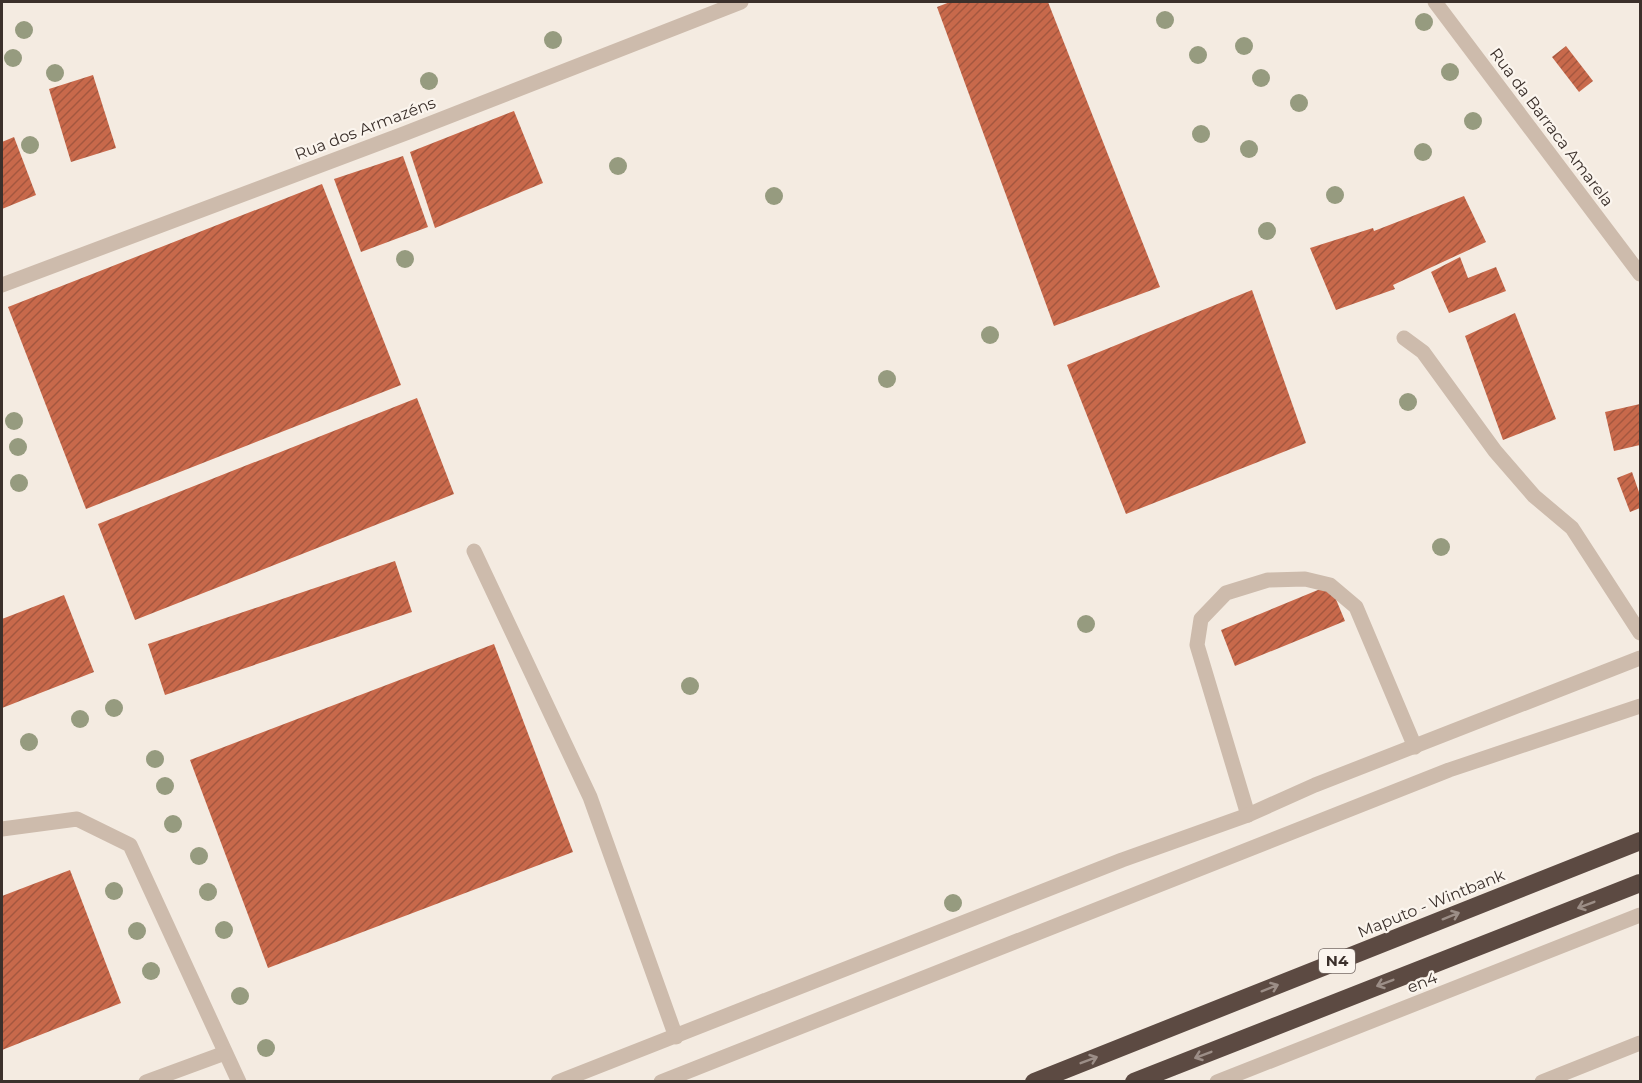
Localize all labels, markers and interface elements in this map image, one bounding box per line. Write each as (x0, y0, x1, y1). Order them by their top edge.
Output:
street label: Rua da Barraca Amarela (1486, 44, 1617, 210)
street label: Rua dos Armazéns (292, 93, 438, 164)
street label: Maputo - Wintbank (1355, 865, 1508, 942)
one-way arrow (1577, 900, 1596, 911)
one-way arrow (1441, 910, 1460, 921)
road number: N4 (1319, 949, 1355, 973)
street label: en4 (1404, 968, 1440, 997)
one-way arrow (1376, 979, 1395, 990)
one-way arrow (1260, 982, 1279, 993)
one-way arrow (1195, 1050, 1213, 1061)
one-way arrow (1079, 1054, 1097, 1065)

